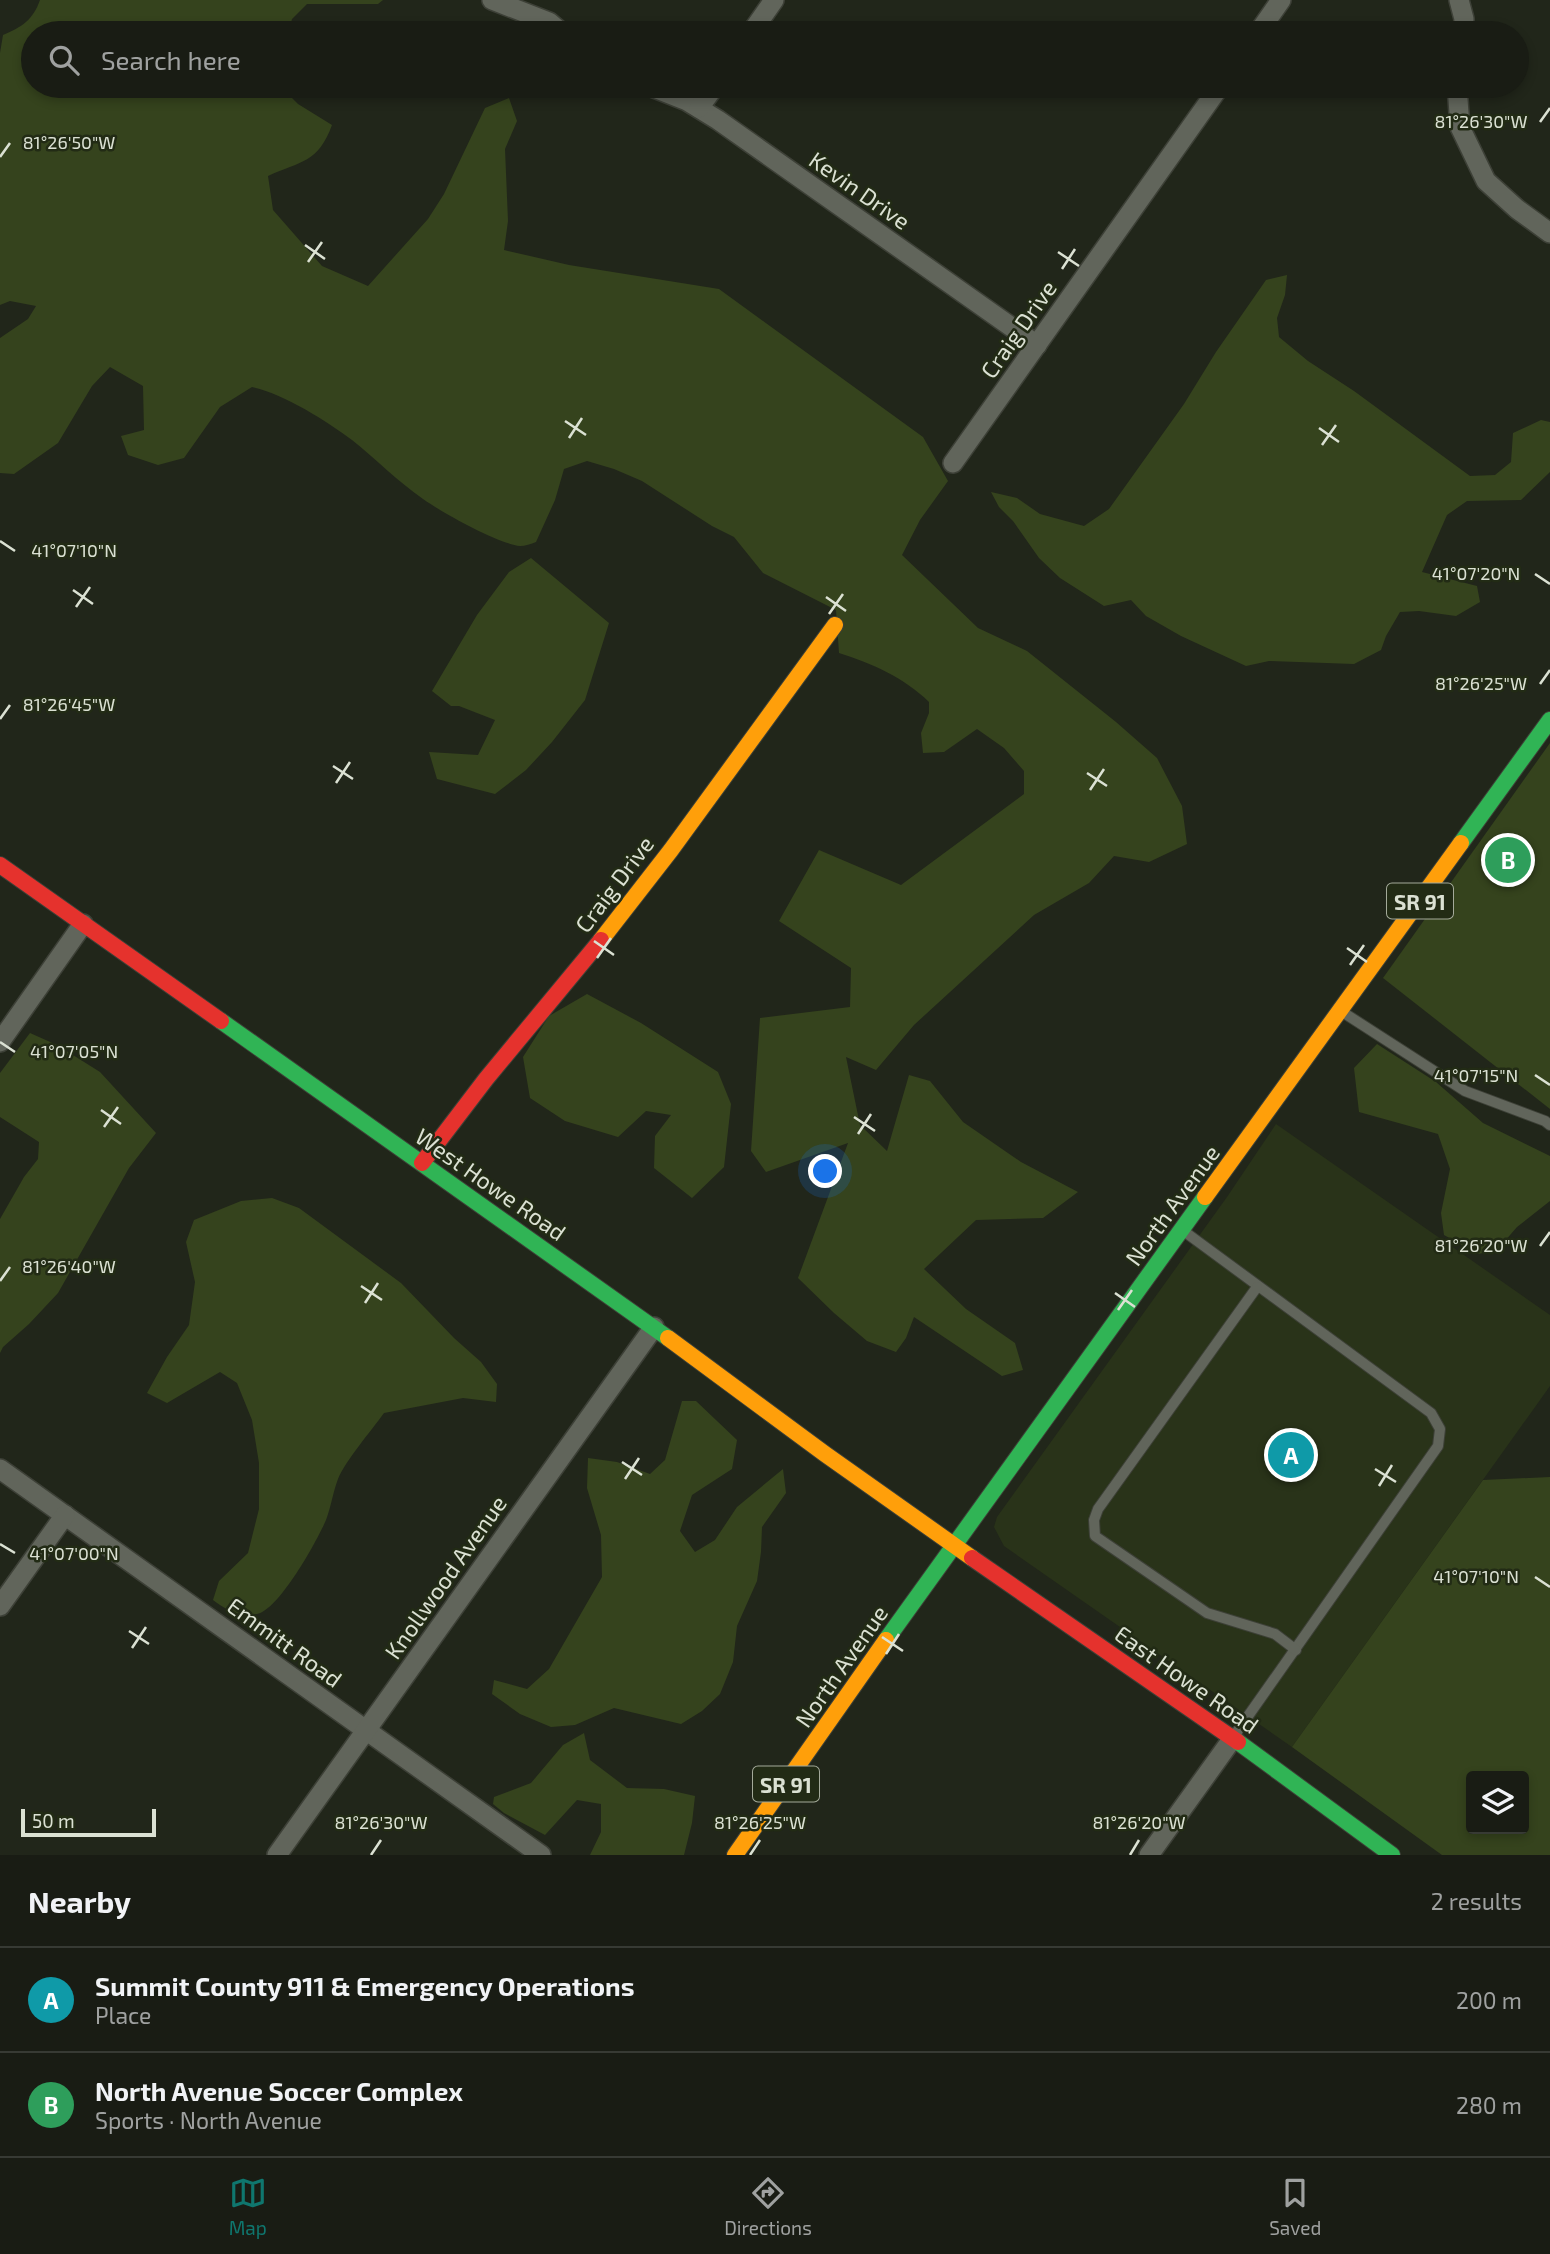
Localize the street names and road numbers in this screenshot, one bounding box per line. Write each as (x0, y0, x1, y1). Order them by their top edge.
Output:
street label: Kevin Drive (804, 145, 916, 235)
street label: Craig Drive (974, 275, 1062, 383)
street label: Craig Drive (569, 830, 659, 938)
road number: SR 91 (1387, 884, 1453, 918)
street label: West Howe Road (410, 1122, 572, 1246)
street label: North Avenue (1119, 1139, 1225, 1271)
street label: Knollwood Avenue (378, 1490, 512, 1664)
street label: Emmitt Road (222, 1591, 348, 1693)
street label: North Avenue (789, 1600, 893, 1732)
street label: East Howe Road (1110, 1619, 1264, 1739)
road number: SR 91 (753, 1766, 819, 1802)

